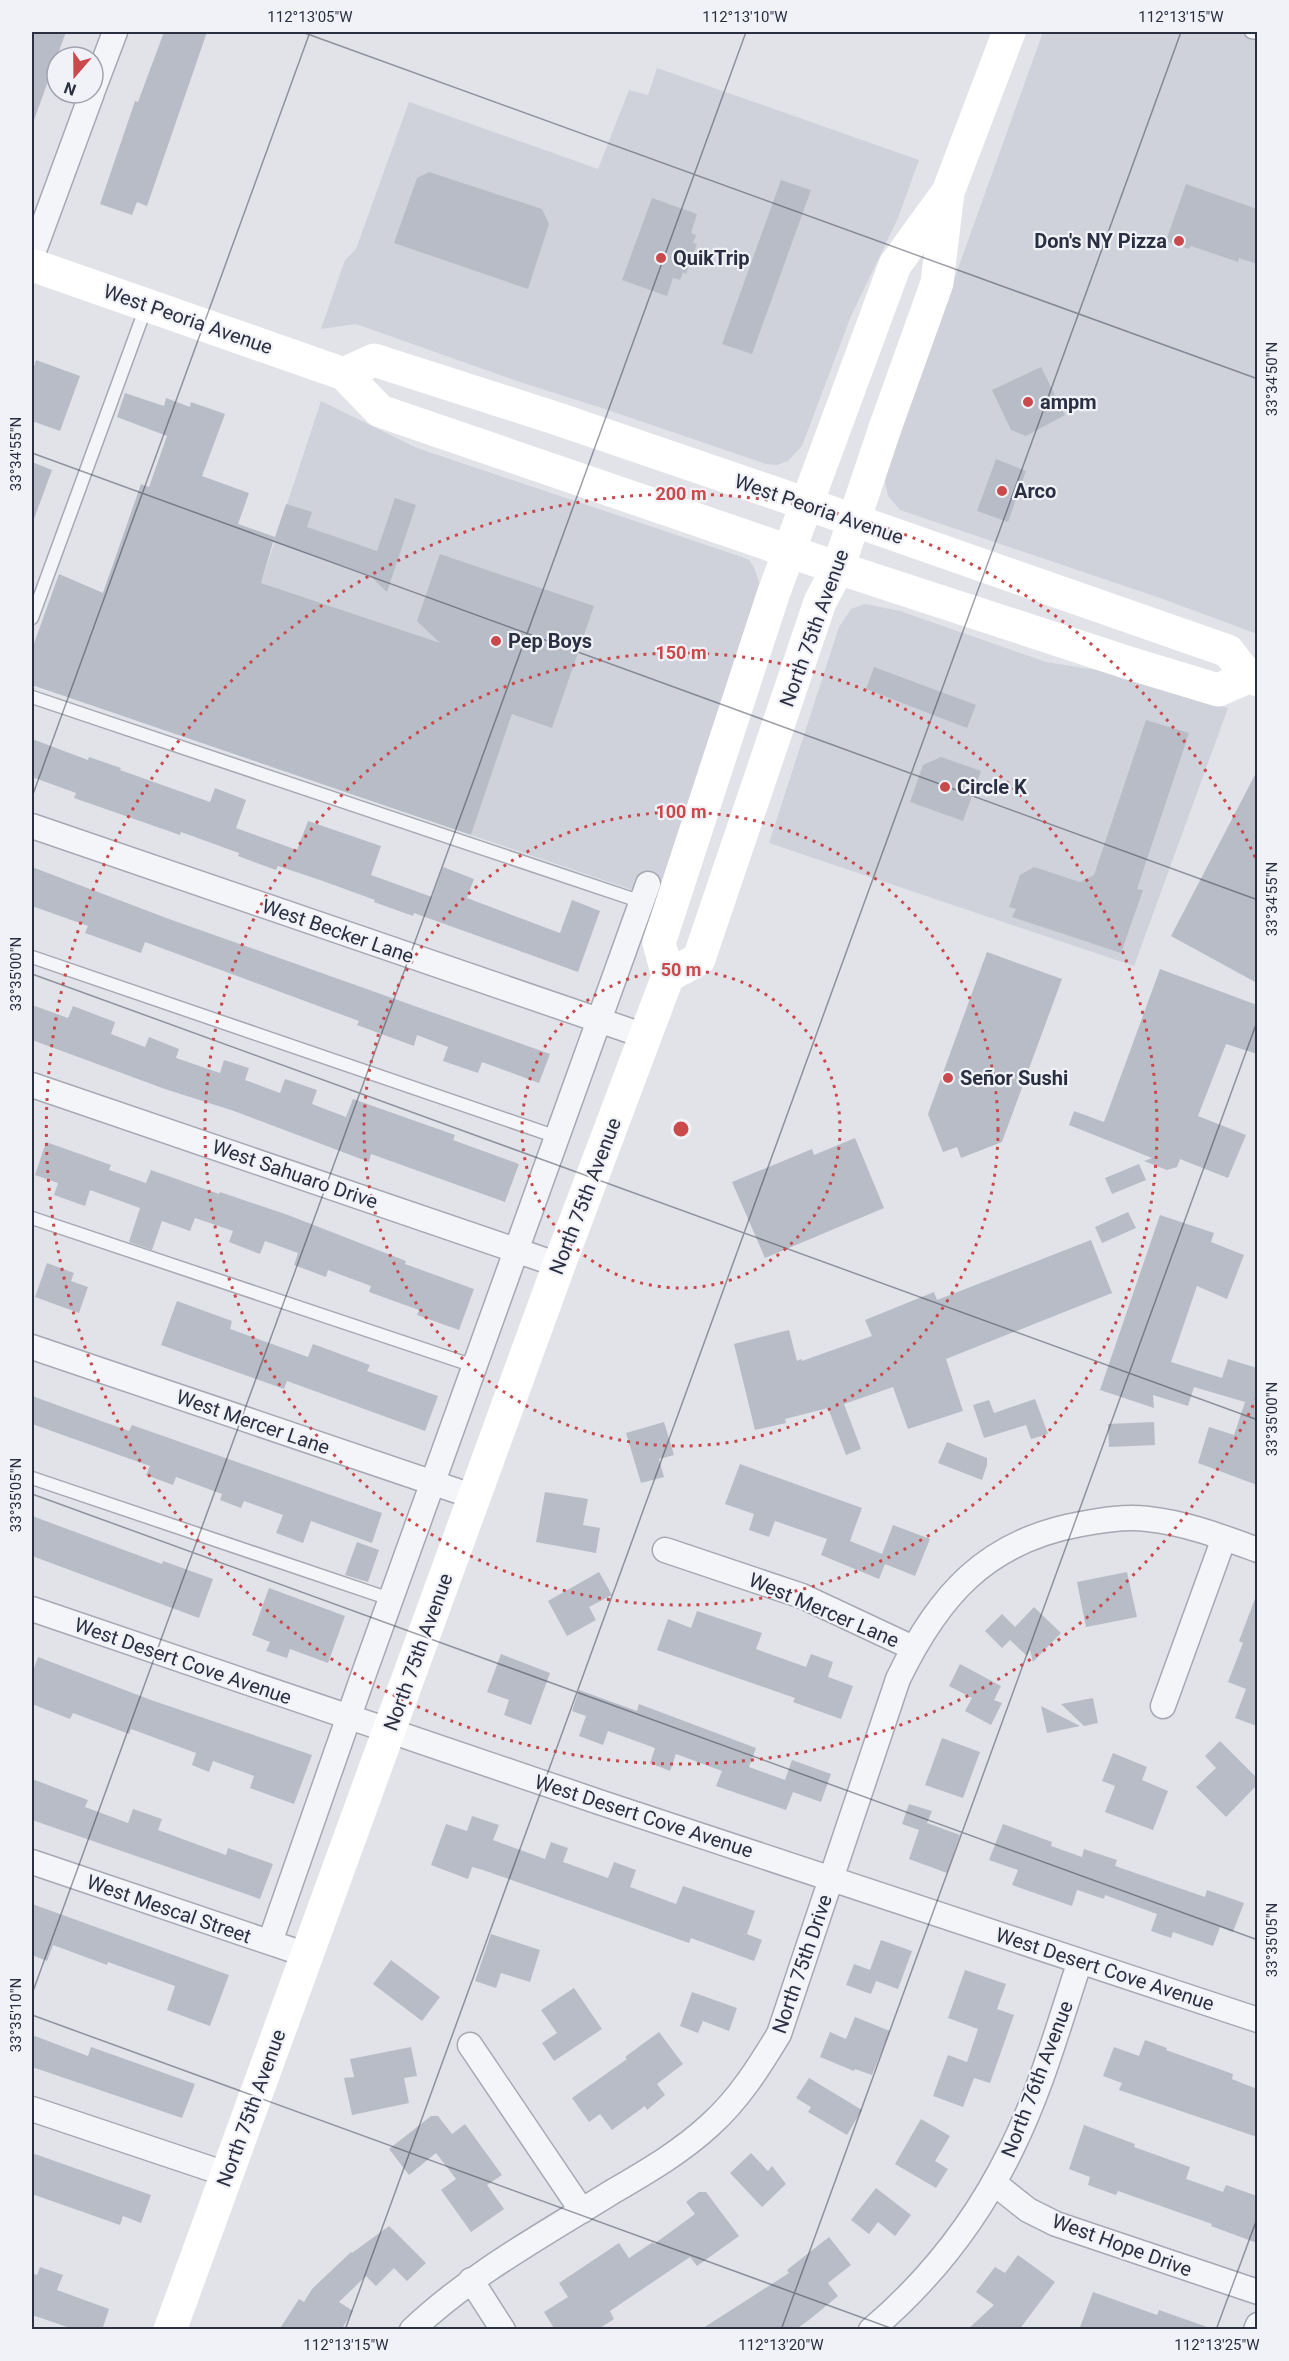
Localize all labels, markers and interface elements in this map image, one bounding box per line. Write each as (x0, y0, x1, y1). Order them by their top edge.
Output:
text: 112°13'05"W (267, 8, 353, 26)
text: 112°13'10"W (702, 8, 788, 26)
text: 112°13'15"W (1138, 8, 1224, 26)
north arrow (45, 45, 105, 105)
text: N (61, 78, 79, 99)
place label: Don's NY Pizza (1034, 229, 1167, 253)
marker: Don's NY Pizza (1172, 234, 1186, 248)
place label: QuikTrip (673, 246, 750, 270)
marker: QuikTrip (654, 251, 668, 265)
street label: West Peoria Avenue (100, 279, 276, 359)
text: 33°34'50"N (1263, 342, 1281, 416)
place label: ampm (1040, 390, 1097, 414)
marker: ampm (1021, 395, 1035, 409)
text: 33°34'55"N (7, 417, 25, 491)
street label: West Peoria Avenue (731, 469, 907, 549)
place label: Arco (1014, 479, 1056, 503)
text: 200 m (655, 483, 707, 504)
marker: Arco (995, 484, 1009, 498)
street label: North 75th Avenue (774, 546, 854, 710)
place label: Pep Boys (508, 629, 592, 653)
marker: Pep Boys (489, 634, 503, 648)
text: 150 m (655, 642, 707, 663)
place label: Circle K (957, 775, 1027, 799)
marker: Circle K (938, 780, 952, 794)
text: 100 m (655, 801, 707, 822)
text: 33°34'55"N (1263, 862, 1281, 936)
street label: West Becker Lane (259, 894, 417, 968)
text: 33°35'00"N (7, 937, 25, 1011)
text: 50 m (661, 959, 701, 980)
place label: Señor Sushi (960, 1066, 1068, 1090)
marker: Señor Sushi (941, 1071, 955, 1085)
street label: North 75th Avenue (544, 1114, 626, 1278)
centre of rings (671, 1119, 691, 1139)
street label: West Sahuaro Drive (209, 1134, 381, 1214)
text: 33°35'00"N (1263, 1382, 1281, 1456)
street label: West Mercer Lane (173, 1385, 333, 1459)
text: 33°35'05"N (7, 1458, 25, 1532)
street label: West Mercer Lane (745, 1568, 903, 1652)
street label: North 75th Avenue (378, 1570, 458, 1734)
street label: West Desert Cove Avenue (71, 1613, 295, 1709)
street label: West Desert Cove Avenue (532, 1769, 756, 1863)
street label: West Mescal Street (84, 1870, 254, 1948)
street label: North 75th Drive (767, 1891, 837, 2037)
text: 33°35'05"N (1263, 1903, 1281, 1977)
street label: West Desert Cove Avenue (993, 1922, 1217, 2016)
text: 33°35'10"N (7, 1978, 25, 2052)
street label: North 76th Avenue (996, 1997, 1078, 2161)
street label: North 75th Avenue (211, 2026, 291, 2190)
street label: West Hope Drive (1049, 2209, 1195, 2281)
text: 112°13'15"W (303, 2336, 389, 2354)
text: 112°13'20"W (738, 2336, 824, 2354)
text: 112°13'25"W (1174, 2336, 1260, 2354)

